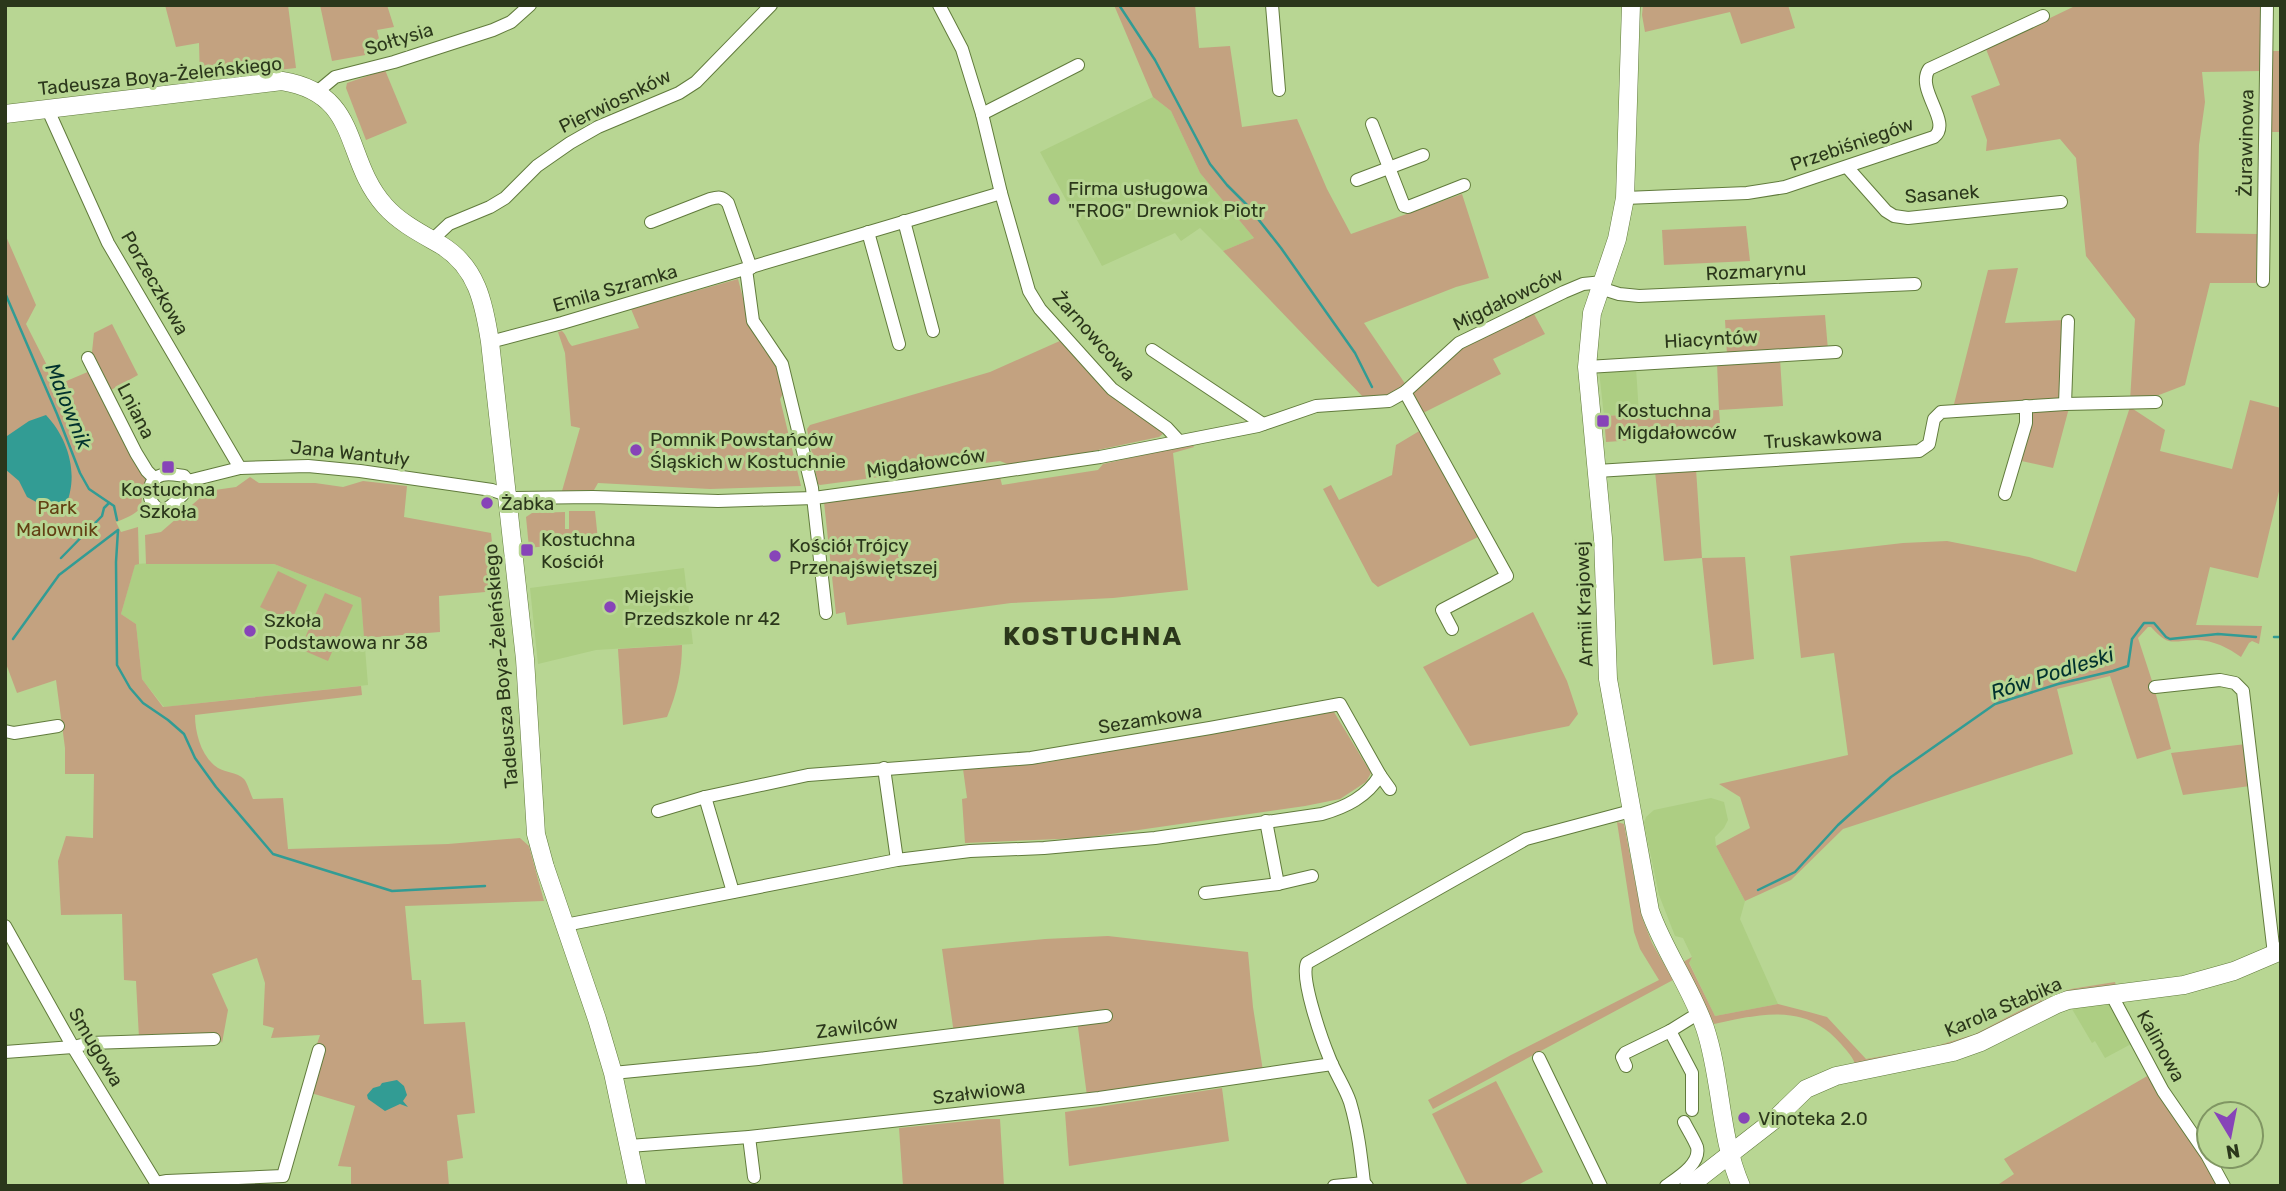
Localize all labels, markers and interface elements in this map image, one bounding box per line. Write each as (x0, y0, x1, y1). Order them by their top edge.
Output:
street label: Sołtysia (362, 18, 436, 60)
street label: Tadeusza Boya-Żeleńskiego (37, 52, 283, 100)
street label: Pierwiosnków (555, 64, 675, 138)
street label: Żurawinowa (2234, 89, 2258, 197)
street label: Przebiśniegów (1787, 112, 1917, 176)
place label: Firma usługowa "FROG" Drewniok Piotr (1068, 177, 1266, 222)
street label: Sasanek (1904, 180, 1980, 208)
marker: Firma usługowa "FROG" Drewniok Piotr (1046, 191, 1062, 207)
street label: Porzeczkowa (116, 227, 194, 339)
street label: Rozmarynu (1705, 257, 1807, 285)
street label: Emila Szramka (550, 259, 680, 317)
street label: Migdałowców (1449, 262, 1567, 336)
street label: Żarnowcowa (1048, 286, 1140, 386)
street label: Hiacyntów (1663, 325, 1759, 353)
water label: Malownik (40, 359, 98, 454)
street label: Lniana (112, 379, 160, 443)
place label: Kostuchna Migdałowców (1617, 399, 1737, 444)
marker: Kostuchna Migdałowców (1595, 413, 1611, 429)
street label: Truskawkowa (1763, 422, 1883, 454)
place label: Pomnik Powstańców Śląskich w Kostuchnie (650, 428, 846, 473)
street label: Jana Wantuły (289, 435, 411, 471)
marker: Pomnik Powstańców Śląskich w Kostuchnie (628, 442, 644, 458)
street label: Migdałowców (865, 443, 987, 483)
marker: Kostuchna Szkoła (160, 459, 176, 475)
place label: Kostuchna Szkoła (121, 478, 215, 523)
place label: Żabka (501, 492, 554, 515)
marker: Żabka (479, 495, 495, 511)
park label: Park Malownik (16, 496, 98, 541)
place label: Kostuchna Kościół (541, 528, 635, 573)
place label: Kościół Trójcy Przenajświętszej (789, 534, 938, 579)
street label: Armii Krajowej (1570, 541, 1598, 667)
marker: Kostuchna Kościół (519, 542, 535, 558)
street label: Tadeusza Boya-Żeleńskiego (479, 543, 523, 789)
marker: Kościół Trójcy Przenajświętszej (767, 548, 783, 564)
place label: Miejskie Przedszkole nr 42 (624, 585, 780, 630)
marker: Miejskie Przedszkole nr 42 (602, 599, 618, 615)
place label: Szkoła Podstawowa nr 38 (264, 609, 428, 654)
district label: KOSTUCHNA (1003, 621, 1183, 652)
marker: Szkoła Podstawowa nr 38 (242, 623, 258, 639)
water label: Rów Podleski (1987, 641, 2118, 705)
street label: Sezamkowa (1096, 699, 1204, 739)
street label: Karola Stabika (1941, 972, 2065, 1042)
street label: Smugowa (64, 1004, 128, 1090)
street label: Kalinowa (2132, 1006, 2190, 1086)
street label: Zawilców (815, 1011, 899, 1043)
street label: Szałwiowa (931, 1075, 1027, 1109)
north arrow (2195, 1100, 2265, 1170)
place label: Vinoteka 2.0 (1758, 1107, 1868, 1130)
marker: Vinoteka 2.0 (1736, 1110, 1752, 1126)
text: N (2224, 1139, 2242, 1164)

